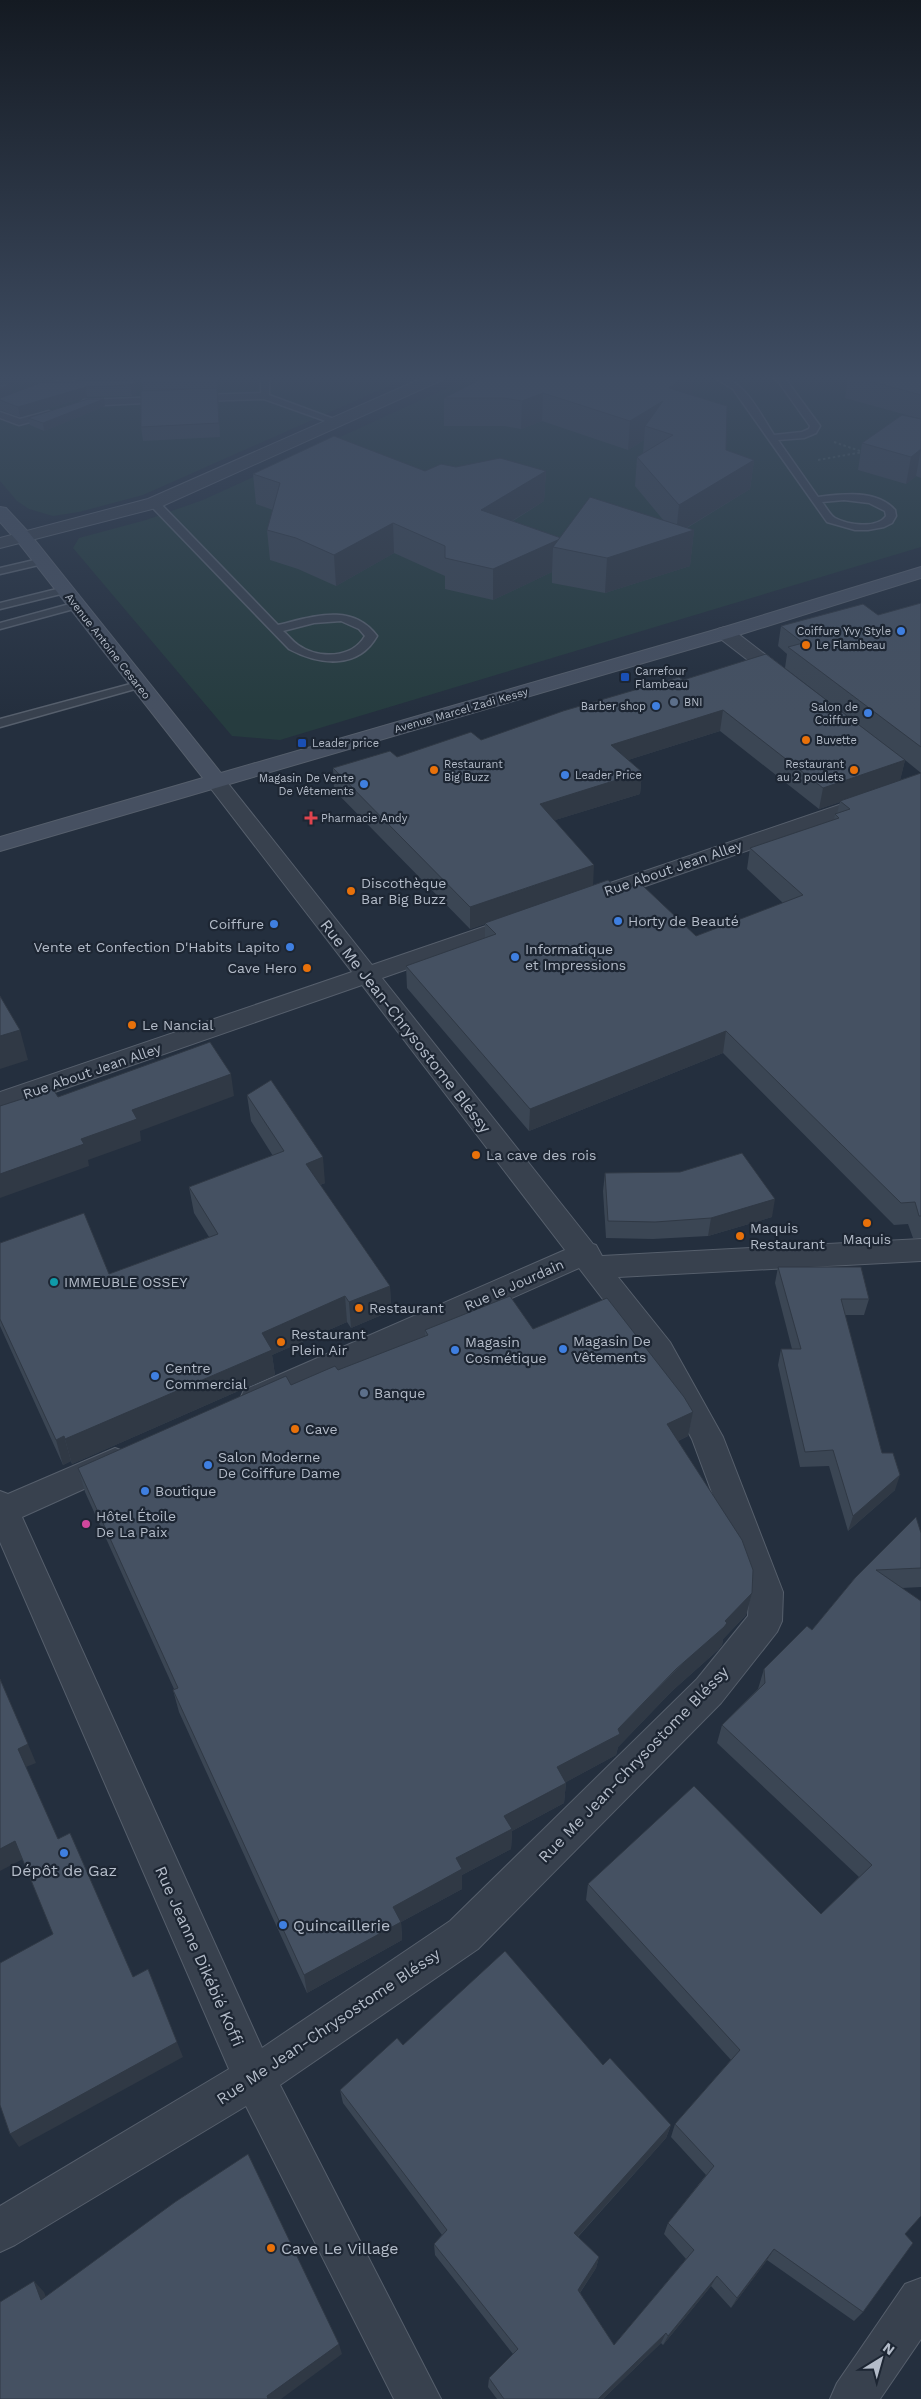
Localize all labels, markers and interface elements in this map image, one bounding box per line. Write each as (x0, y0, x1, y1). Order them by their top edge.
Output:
street label: Avenue Antoine Cesareo (62, 591, 153, 702)
place label: Coiffure Yvy Style (797, 625, 891, 638)
marker: Coiffure Yvy Style (895, 625, 907, 637)
marker: Le Flambeau (800, 639, 812, 651)
place label: Le Flambeau (816, 639, 886, 652)
place label: Carrefour Flambeau (635, 665, 688, 691)
marker: Carrefour Flambeau (619, 671, 631, 683)
street label: Avenue Marcel Zadi Kessy (393, 685, 530, 736)
marker: BNI (668, 696, 680, 708)
place label: BNI (684, 696, 703, 709)
place label: Barber shop (581, 700, 646, 713)
marker: Barber shop (650, 700, 662, 712)
place label: Salon de Coiffure (811, 701, 858, 727)
marker: Salon de Coiffure (862, 707, 874, 719)
marker: Buvette (800, 734, 812, 746)
place label: Buvette (816, 734, 857, 747)
marker: Leader price (296, 737, 308, 749)
place label: Leader price (312, 737, 379, 750)
place label: Restaurant Big Buzz (444, 758, 503, 784)
place label: Restaurant au 2 poulets (777, 758, 844, 784)
marker: Restaurant Big Buzz (428, 764, 440, 776)
marker: Restaurant au 2 poulets (848, 764, 860, 776)
marker: Leader Price (559, 769, 571, 781)
place label: Leader Price (575, 769, 642, 782)
place label: Magasin De Vente De Vêtements (259, 772, 354, 798)
marker: Magasin De Vente De Vêtements (358, 778, 370, 790)
marker: Pharmacie Andy (305, 812, 317, 824)
place label: Pharmacie Andy (321, 812, 408, 825)
street label: Rue About Jean Alley (602, 837, 745, 899)
place label: Discothèque Bar Big Buzz (361, 875, 446, 907)
marker: Discothèque Bar Big Buzz (345, 885, 357, 897)
place label: Horty de Beauté (628, 913, 739, 929)
marker: Horty de Beauté (612, 915, 624, 927)
place label: Coiffure (209, 916, 264, 932)
street label: Rue Me Jean-Chrysostome Bléssy (316, 916, 495, 1137)
marker: Coiffure (268, 918, 280, 930)
place label: Vente et Confection D'Habits Lapito (33, 939, 280, 955)
marker: Vente et Confection D'Habits Lapito (284, 941, 296, 953)
place label: Informatique et Impressions (525, 941, 626, 973)
marker: Informatique et Impressions (509, 951, 521, 963)
place label: Cave Hero (227, 960, 297, 976)
marker: Cave Hero (301, 962, 313, 974)
place label: Le Nancial (142, 1017, 214, 1033)
marker: Le Nancial (126, 1019, 138, 1031)
street label: Rue About Jean Alley (21, 1040, 164, 1102)
place label: La cave des rois (486, 1147, 596, 1163)
marker: La cave des rois (470, 1149, 482, 1161)
marker: Maquis (861, 1217, 873, 1229)
place label: Maquis Restaurant (750, 1220, 825, 1252)
marker: Maquis Restaurant (734, 1230, 746, 1242)
place label: Maquis (843, 1231, 891, 1247)
street label: Rue le Jourdain (462, 1256, 566, 1314)
place label: IMMEUBLE OSSEY (64, 1274, 187, 1290)
marker: IMMEUBLE OSSEY (48, 1276, 60, 1288)
place label: Restaurant (369, 1300, 444, 1316)
marker: Restaurant (353, 1302, 365, 1314)
place label: Restaurant Plein Air (291, 1326, 366, 1358)
place label: Magasin De Vêtements (573, 1333, 651, 1365)
place label: Magasin Cosmétique (465, 1334, 547, 1366)
marker: Restaurant Plein Air (275, 1336, 287, 1348)
marker: Magasin De Vêtements (557, 1343, 569, 1355)
marker: Magasin Cosmétique (449, 1344, 461, 1356)
place label: Centre Commercial (165, 1360, 248, 1392)
marker: Centre Commercial (149, 1370, 161, 1382)
place label: Banque (374, 1385, 425, 1401)
marker: Banque (358, 1387, 370, 1399)
place label: Cave (305, 1421, 338, 1437)
marker: Cave (289, 1423, 301, 1435)
place label: Salon Moderne De Coiffure Dame (218, 1449, 340, 1481)
marker: Salon Moderne De Coiffure Dame (202, 1459, 214, 1471)
place label: Boutique (155, 1483, 216, 1499)
marker: Boutique (139, 1485, 151, 1497)
place label: Hôtel Étoile De La Paix (96, 1508, 176, 1540)
marker: Hôtel Étoile De La Paix (80, 1518, 92, 1530)
street label: Rue Me Jean-Chrysostome Bléssy (534, 1662, 733, 1866)
marker: Dépôt de Gaz (58, 1847, 70, 1859)
place label: Dépôt de Gaz (11, 1861, 117, 1880)
street label: Rue Jeanne Dikébié Koffi (151, 1863, 248, 2049)
place label: Quincaillerie (293, 1916, 390, 1935)
marker: Quincaillerie (277, 1919, 289, 1931)
street label: Rue Me Jean-Chrysostome Bléssy (213, 1944, 444, 2109)
place label: Cave Le Village (281, 2239, 398, 2258)
marker: Cave Le Village (265, 2242, 277, 2254)
north arrow (856, 2334, 906, 2384)
text: N (880, 2339, 898, 2358)

